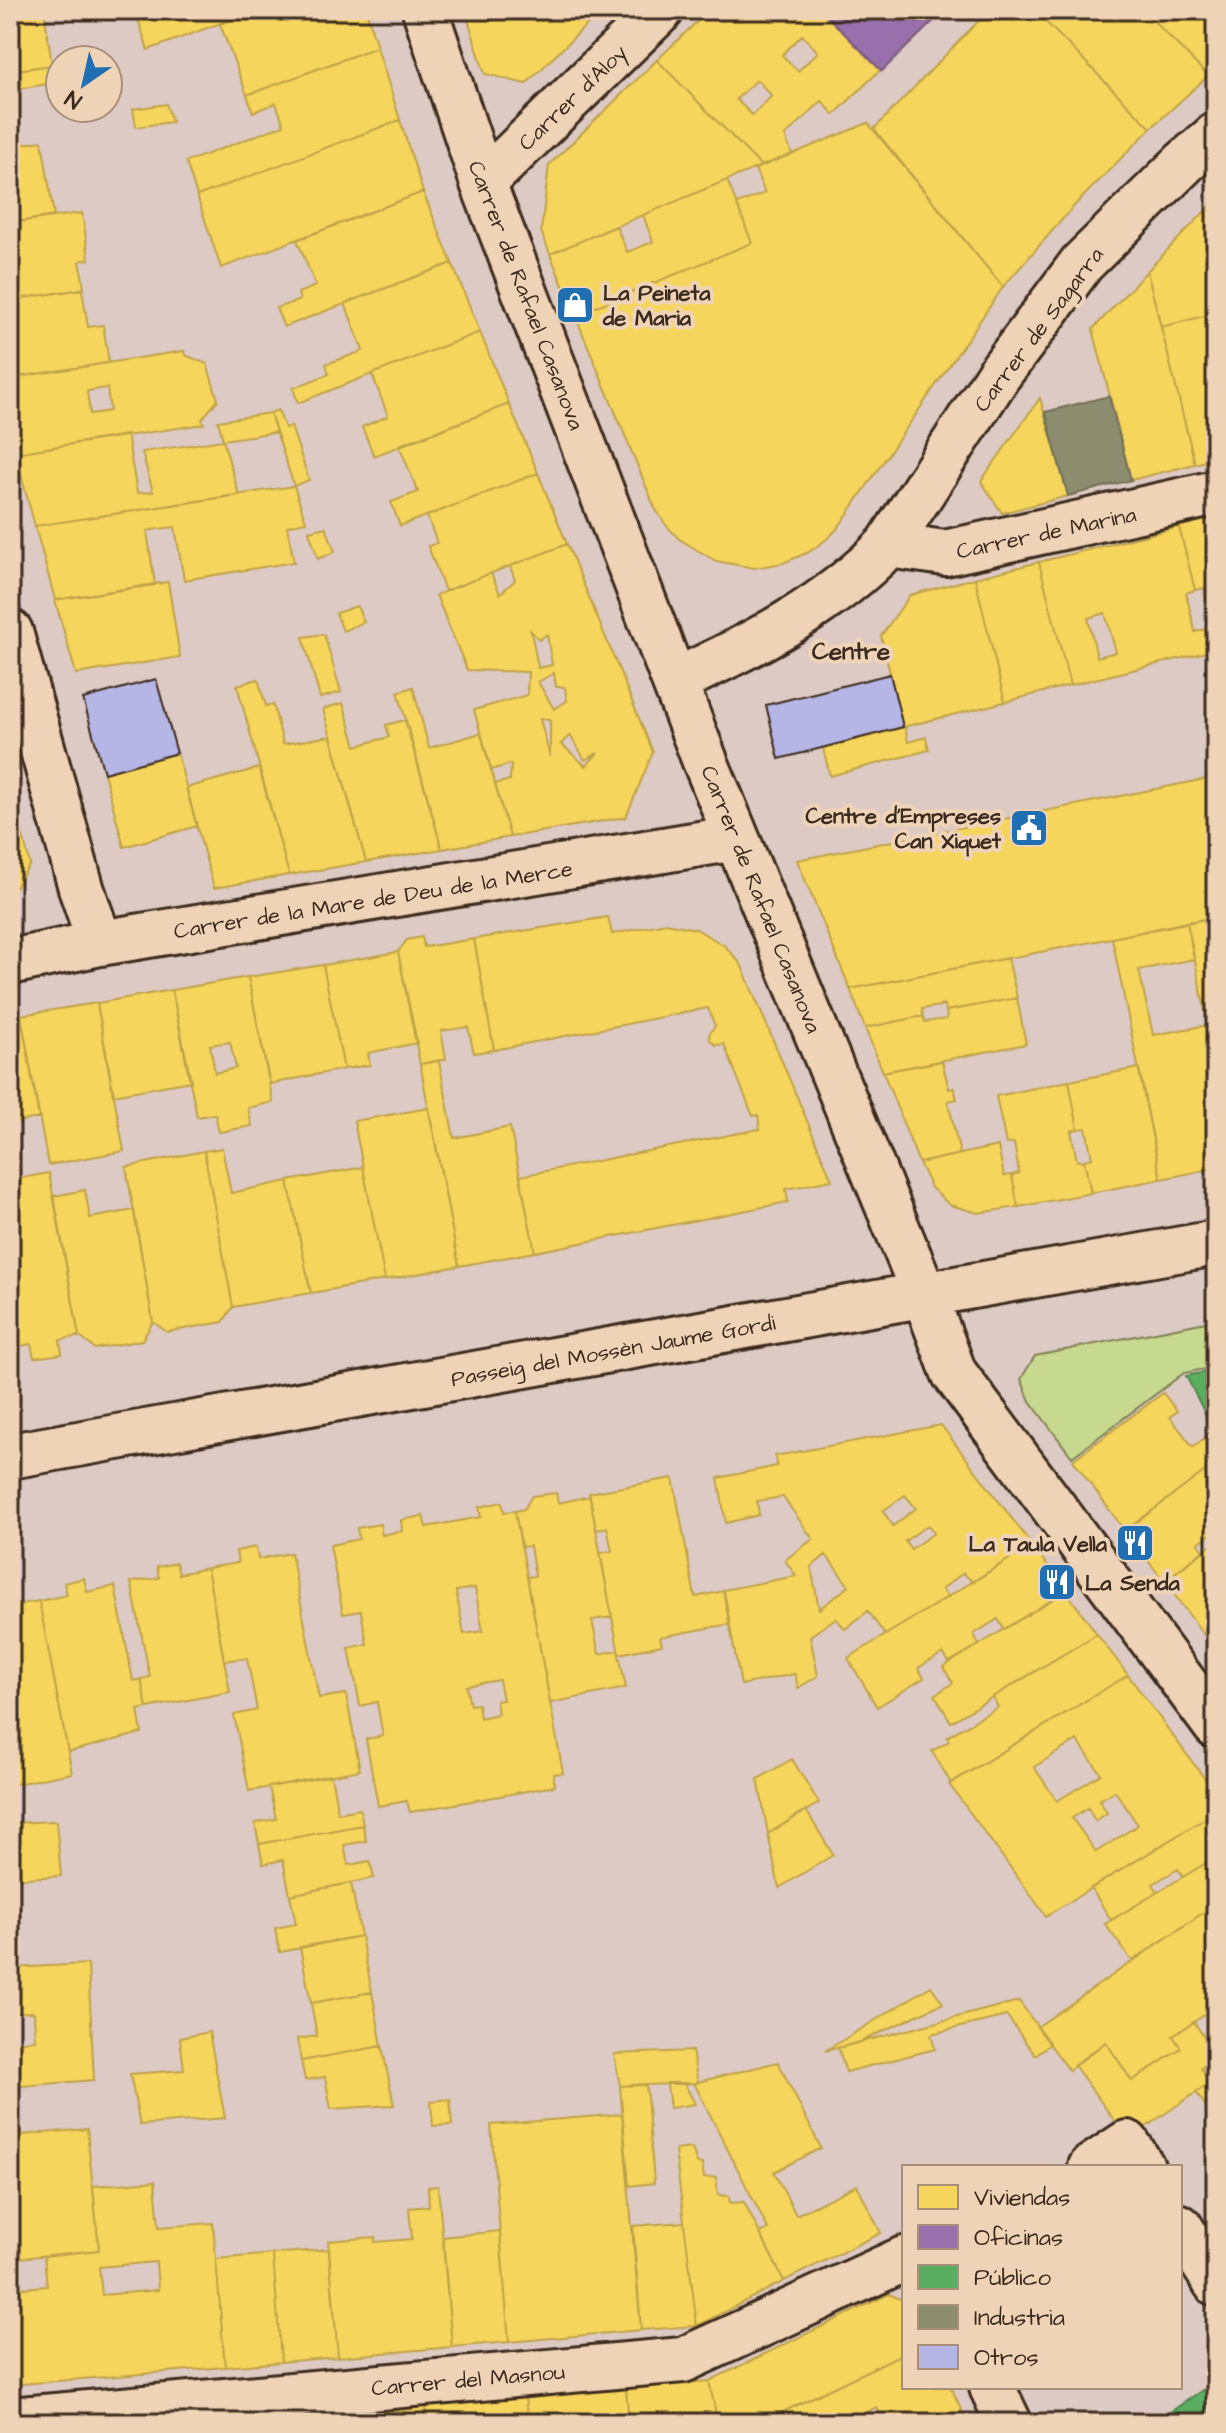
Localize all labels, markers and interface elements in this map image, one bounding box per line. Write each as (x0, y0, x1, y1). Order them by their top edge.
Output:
street label: Carrer d'Aloy (512, 38, 635, 159)
north arrow (44, 44, 124, 124)
text: N (59, 83, 88, 116)
street label: Carrer de Rafael Casanova (460, 156, 591, 435)
street label: Carrer de Sagarra (967, 241, 1112, 419)
place label: La Peineta de Maria (602, 278, 711, 334)
shop icon: La Peineta de Maria (554, 284, 596, 326)
street label: Carrer de Marina (954, 499, 1139, 568)
district label: Centre (812, 635, 890, 669)
street label: Carrer de Rafael Casanova (693, 761, 829, 1038)
place label: Centre d'Empreses Can Xiquet (806, 801, 1002, 857)
public building icon: Centre d'Empreses Can Xiquet (1008, 807, 1050, 849)
street label: Carrer de la Mare de Deu de la Merce (172, 854, 575, 947)
street label: Passeig del Mossèn Jaume Gordi (449, 1308, 778, 1396)
restaurant icon: La Taula Vella (1114, 1522, 1156, 1564)
place label: La Taula Vella (968, 1529, 1108, 1560)
restaurant icon: La Senda (1036, 1561, 1078, 1603)
place label: La Senda (1085, 1568, 1181, 1599)
legend (902, 2165, 1182, 2389)
text: Viviendas (974, 2181, 1070, 2215)
text: Oficinas (974, 2221, 1063, 2255)
text: Público (974, 2261, 1052, 2295)
text: Industria (974, 2301, 1065, 2335)
text: Otros (974, 2341, 1039, 2375)
street label: Carrer del Masnou (370, 2357, 566, 2404)

